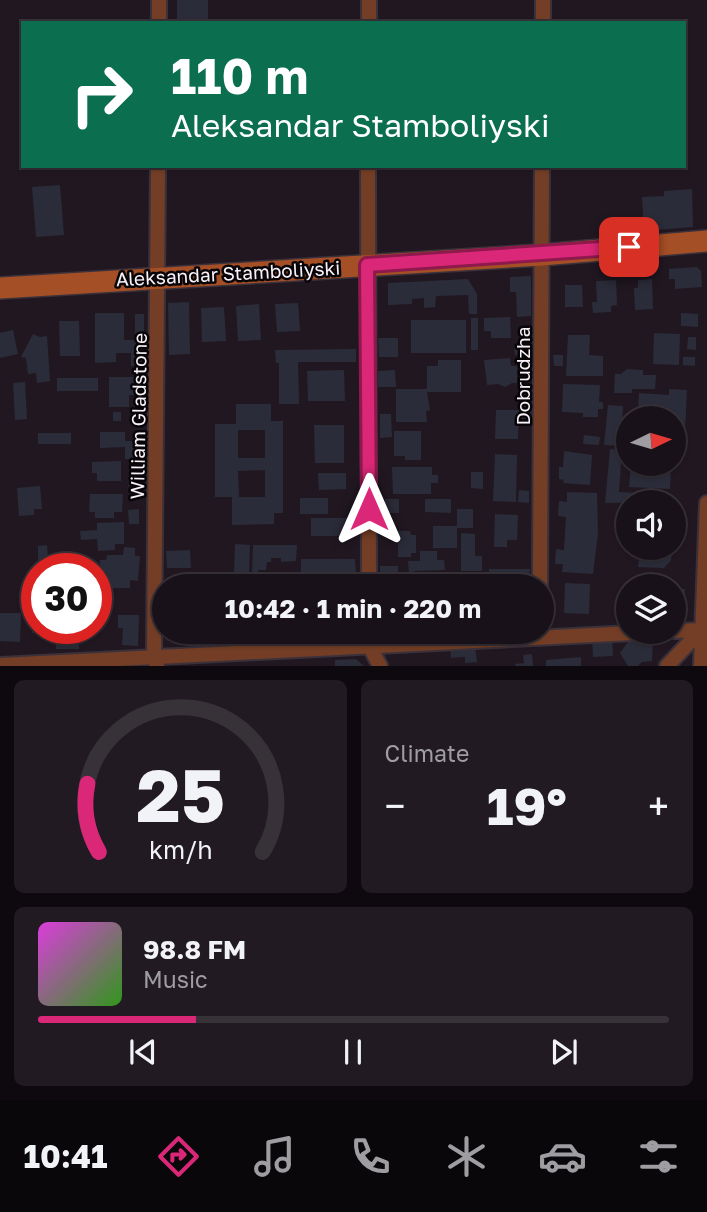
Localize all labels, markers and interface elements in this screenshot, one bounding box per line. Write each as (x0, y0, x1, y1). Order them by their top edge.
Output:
text: 110 m (171, 46, 308, 105)
icon: right (56, 49, 147, 140)
text: Aleksandar Stamboliyski (171, 106, 550, 144)
pin (599, 217, 659, 277)
icon: arrive (610, 228, 648, 266)
street label: Aleksandar Stamboliyski (115, 256, 341, 290)
street label: Dobrudzha (511, 326, 534, 426)
street label: William Gladstone (125, 333, 151, 499)
north arrow (616, 406, 686, 476)
map controls (616, 406, 686, 644)
position arrow (332, 472, 406, 546)
button: sound (616, 490, 686, 560)
speed limit sign: 30 (21, 553, 112, 644)
button: layers (616, 574, 686, 644)
text: 10:42 · 1 min · 220 m (225, 593, 481, 624)
text: Climate (385, 739, 469, 767)
text: 25 (136, 752, 225, 839)
text: 19° (487, 774, 567, 836)
text: − (385, 783, 405, 828)
text: + (648, 783, 669, 828)
text: km/h (148, 834, 212, 865)
text: 98.8 FM (143, 934, 246, 965)
text: Music (143, 965, 208, 993)
icon: previous (124, 1033, 162, 1071)
icon: pause (334, 1033, 372, 1071)
icon: next (545, 1033, 583, 1071)
icon: directions (154, 1132, 203, 1181)
icon: music (250, 1132, 299, 1181)
icon: phone (346, 1132, 395, 1181)
icon: climate (442, 1132, 491, 1181)
icon: car (538, 1132, 587, 1181)
icon: filters (634, 1132, 683, 1181)
text: 10:41 (23, 1137, 108, 1175)

